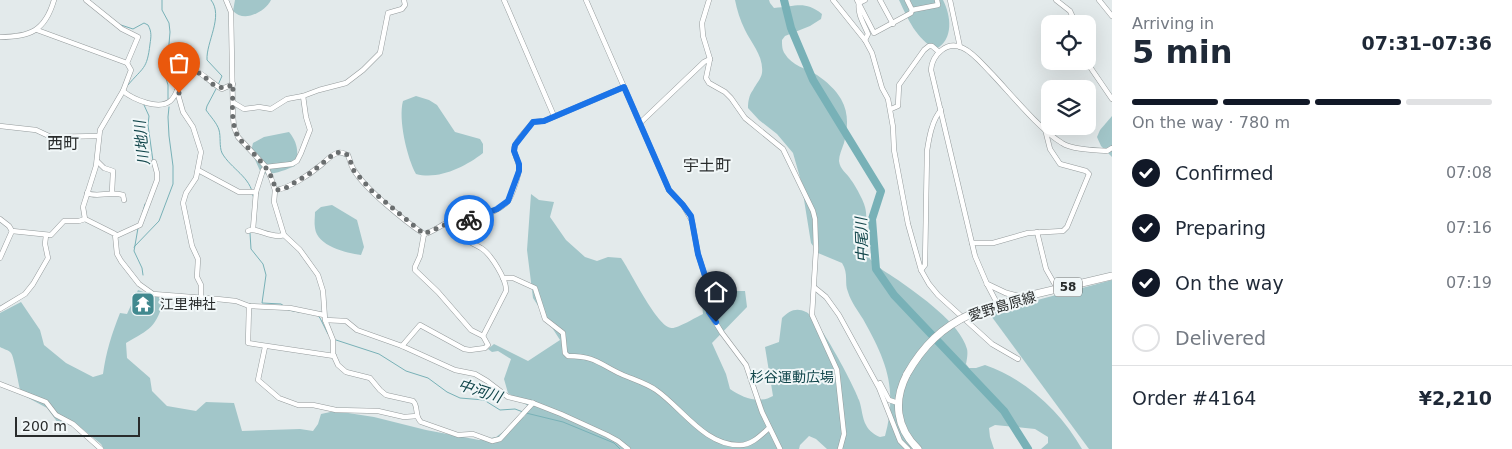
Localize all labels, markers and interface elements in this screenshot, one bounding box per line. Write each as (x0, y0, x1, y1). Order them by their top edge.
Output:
text: Arriving in (1132, 14, 1214, 33)
map controls (1041, 15, 1096, 135)
button: locate (1041, 15, 1096, 70)
text: 07:31–07:36 (1362, 32, 1492, 54)
text: 5 min (1132, 33, 1233, 71)
pin (158, 42, 200, 93)
icon: bag (165, 49, 193, 77)
button: layers (1041, 80, 1096, 135)
text: On the way · 780 m (1132, 113, 1290, 132)
water label: 川地川 (130, 118, 153, 166)
district label: 西町 (47, 134, 79, 153)
district label: 宇土町 (683, 156, 731, 175)
icon: check (1132, 159, 1160, 187)
text: Confirmed (1175, 162, 1274, 184)
text: 07:08 (1446, 163, 1492, 182)
courier (444, 195, 494, 245)
icon: bike (455, 206, 483, 234)
icon: check (1132, 214, 1160, 242)
water label: 中尾川 (852, 215, 872, 263)
text: Preparing (1175, 217, 1266, 239)
text: 07:16 (1446, 218, 1492, 237)
icon: check (1132, 269, 1160, 297)
pin (695, 271, 737, 322)
text: On the way (1175, 272, 1284, 294)
text: 07:19 (1446, 273, 1492, 292)
icon: home (702, 278, 730, 306)
road number: 58 (1054, 278, 1082, 296)
street label: 愛野島原線 (966, 288, 1038, 324)
temple icon: 江里神社 (130, 291, 156, 317)
place label: 江里神社 (160, 296, 216, 312)
text: Delivered (1175, 327, 1266, 349)
park label: 杉谷運動広場 (750, 369, 834, 385)
water label: 中河川 (456, 375, 506, 407)
text: Order #4164 (1132, 387, 1256, 409)
text: ¥2,210 (1419, 387, 1492, 409)
scale bar (15, 414, 140, 437)
text: 200 m (22, 418, 67, 434)

